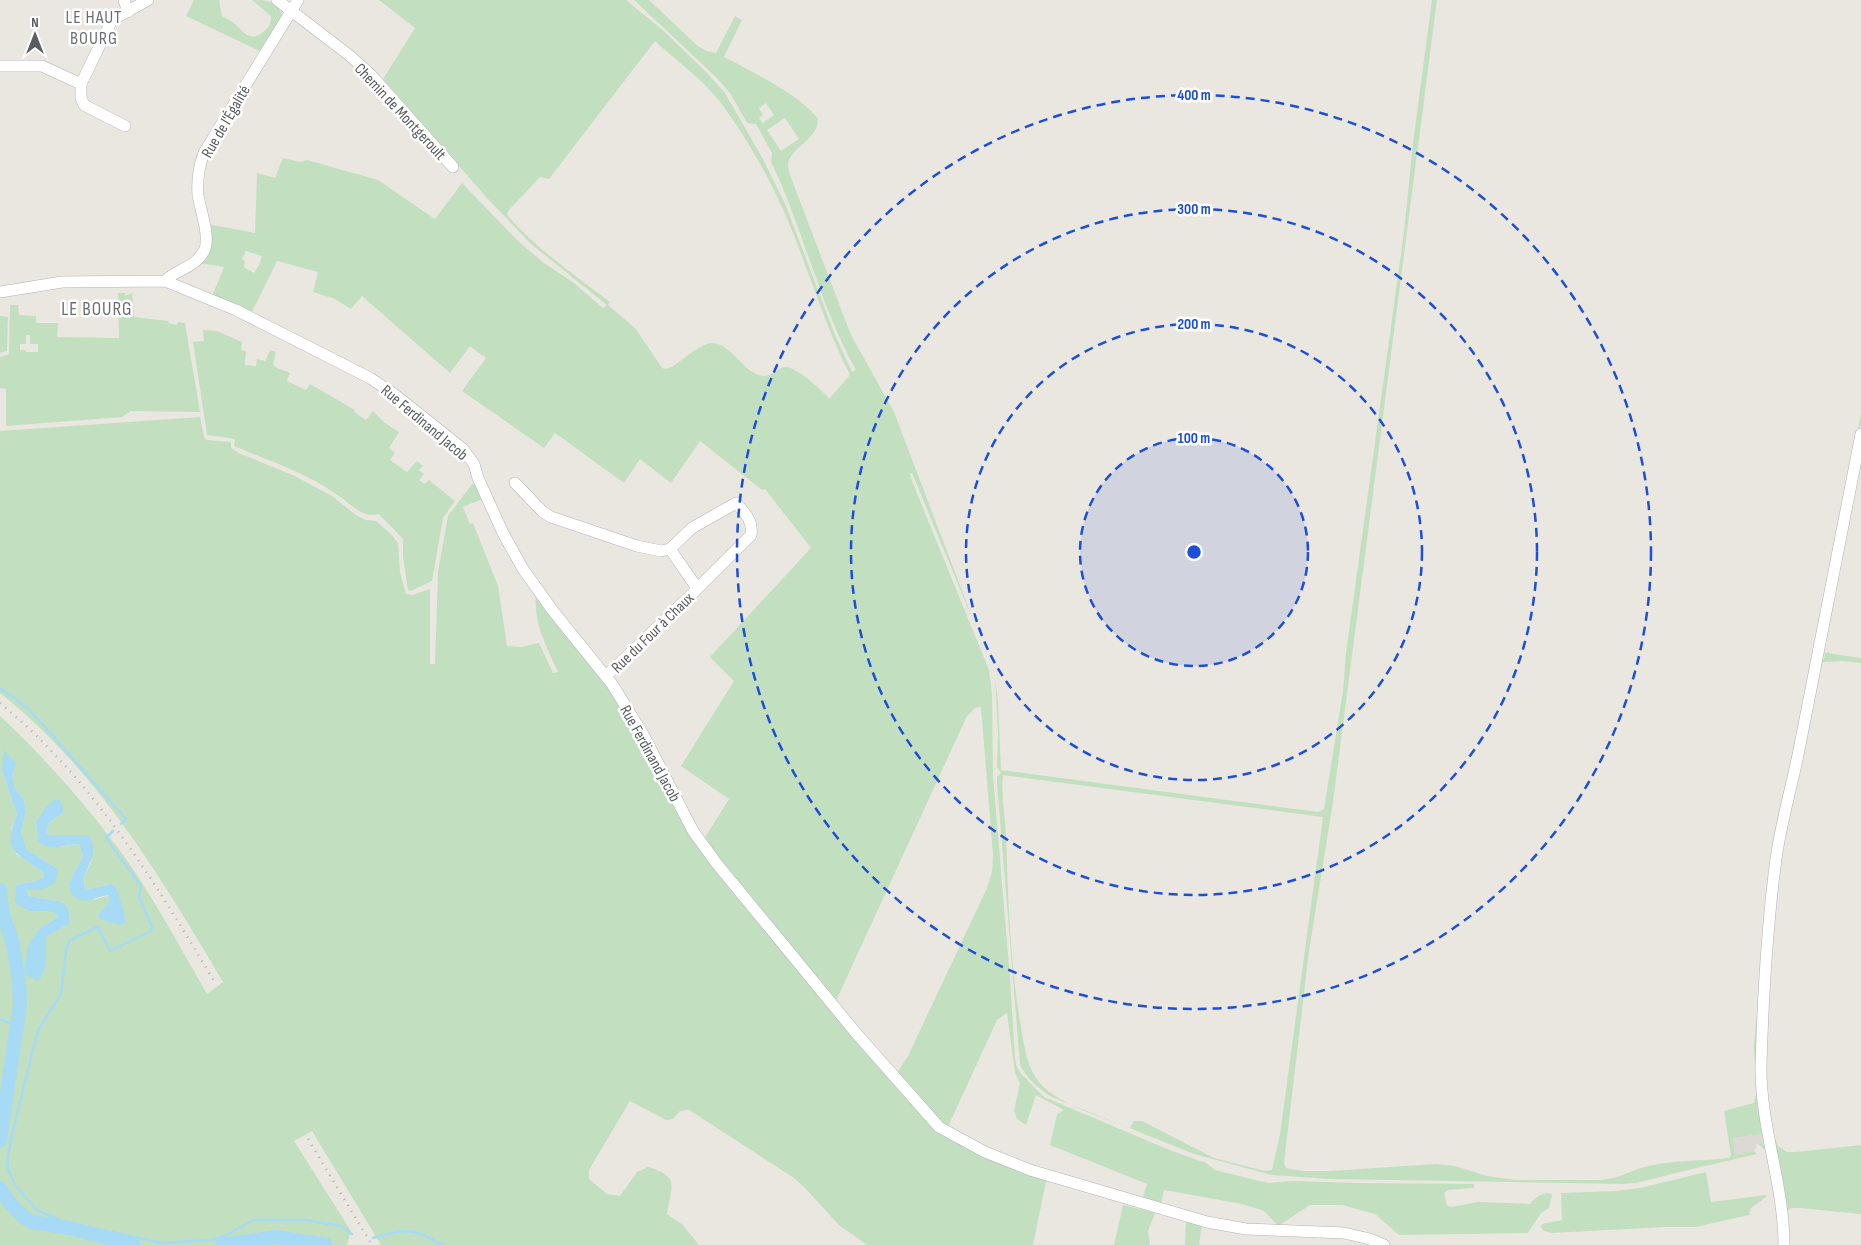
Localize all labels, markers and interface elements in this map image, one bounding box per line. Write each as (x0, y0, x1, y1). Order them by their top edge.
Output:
district label: LE HAUT BOURG (66, 7, 122, 49)
north arrow (10, 10, 60, 60)
text: N (31, 14, 39, 31)
street label: Chemin de Montgeroult (350, 60, 450, 165)
street label: Rue de l'Égalité (198, 82, 255, 161)
text: 400 m (1177, 86, 1211, 105)
text: 300 m (1177, 200, 1211, 219)
district label: LE BOURG (61, 298, 133, 321)
text: 200 m (1177, 315, 1211, 334)
street label: Rue Ferdinand Jacob (377, 381, 471, 465)
text: 100 m (1178, 429, 1210, 448)
centre of rings (1185, 543, 1203, 561)
street label: Rue du Four à Chaux (608, 589, 698, 677)
street label: Rue Ferdinand Jacob (615, 702, 684, 805)

